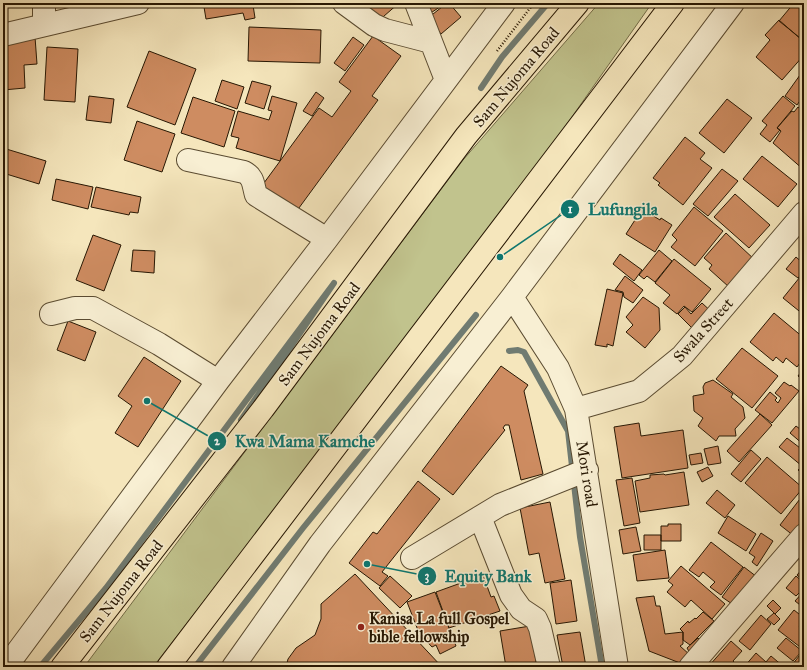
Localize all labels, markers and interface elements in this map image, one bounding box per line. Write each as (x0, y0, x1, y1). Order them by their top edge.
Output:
street label: Sam Nujoma Road (469, 23, 563, 131)
callout: Lufungila (560, 194, 666, 223)
text: Lufungila (588, 199, 659, 220)
text: 1 (568, 202, 573, 216)
street label: Sam Nujoma Road (274, 279, 364, 389)
street label: Swala Street (669, 293, 737, 366)
callout: Kwa Mama Kamche (207, 426, 383, 455)
text: Kwa Mama Kamche (235, 431, 375, 452)
text: 2 (214, 434, 221, 448)
street label: Mori road (572, 439, 602, 509)
street label: Sam Nujoma Road (75, 536, 167, 646)
callout: Equity Bank (417, 561, 540, 590)
text: Equity Bank (444, 566, 533, 587)
text: 3 (425, 569, 430, 584)
place label: Kanisa La full Gospel bible fellowship (368, 609, 510, 647)
marker: Kanisa La full Gospel bible fellowship (356, 622, 366, 632)

